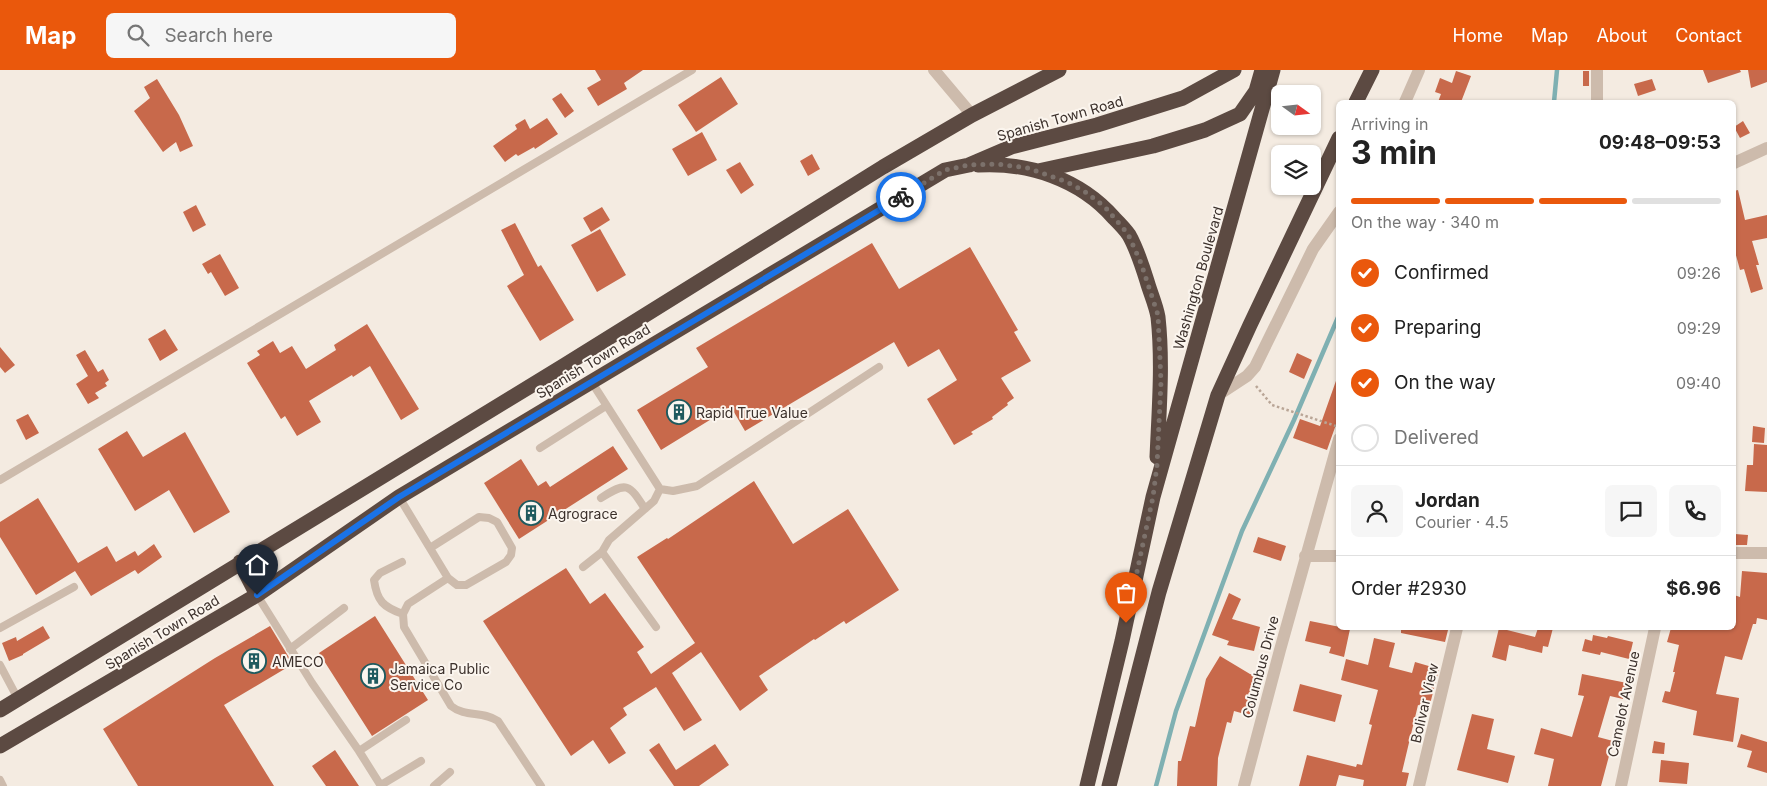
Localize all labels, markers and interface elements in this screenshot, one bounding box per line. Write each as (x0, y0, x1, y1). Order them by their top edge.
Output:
search box (106, 13, 456, 58)
text: Map (25, 21, 76, 50)
icon: search (124, 21, 152, 49)
text: Search here (164, 24, 273, 47)
text: Home (1453, 25, 1503, 46)
text: Map (1531, 25, 1568, 46)
text: About (1596, 25, 1647, 46)
text: Contact (1675, 25, 1742, 46)
north arrow (1271, 85, 1321, 135)
map controls (1271, 85, 1321, 195)
street label: Spanish Town Road (995, 92, 1125, 144)
text: Arriving in (1351, 114, 1428, 134)
text: 09:48–09:53 (1599, 131, 1721, 154)
text: 3 min (1351, 133, 1437, 172)
button: layers (1271, 145, 1321, 195)
courier (876, 172, 926, 222)
icon: bike (887, 183, 915, 211)
street label: Washington Boulevard (1169, 204, 1227, 352)
text: On the way · 340 m (1351, 212, 1499, 232)
icon: check (1351, 259, 1379, 287)
text: Confirmed (1394, 261, 1489, 284)
text: 09:26 (1677, 263, 1721, 283)
icon: check (1351, 314, 1379, 342)
text: Preparing (1394, 316, 1481, 339)
text: 09:29 (1677, 318, 1721, 338)
street label: Spanish Town Road (533, 320, 653, 402)
icon: check (1351, 369, 1379, 397)
text: On the way (1394, 371, 1496, 394)
text: 09:40 (1676, 373, 1721, 393)
building icon: Rapid True Value (666, 399, 692, 425)
place label: Rapid True Value (696, 404, 808, 421)
text: Delivered (1394, 426, 1479, 449)
button: person (1351, 485, 1403, 537)
button: chat (1605, 485, 1657, 537)
button: phone (1669, 485, 1721, 537)
text: Jordan (1415, 489, 1480, 512)
building icon: Agrograce (518, 500, 544, 526)
place label: Agrograce (548, 505, 618, 522)
text: Courier · 4.5 (1415, 512, 1509, 532)
pin (236, 544, 278, 595)
icon: home (243, 551, 271, 579)
pin (1105, 572, 1147, 623)
text: Order #2930 (1351, 577, 1467, 600)
text: $6.96 (1666, 577, 1721, 600)
icon: bag (1112, 579, 1140, 607)
street label: Spanish Town Road (102, 591, 222, 673)
street label: Columbus Drive (1238, 614, 1282, 720)
building icon: AMECO (241, 648, 267, 674)
street label: Camelot Avenue (1603, 649, 1643, 759)
place label: AMECO (272, 653, 324, 670)
place label: Jamaica Public Service Co (390, 660, 490, 693)
street label: Bolivar View (1407, 661, 1441, 745)
building icon: Jamaica Public Service Co (360, 663, 386, 689)

